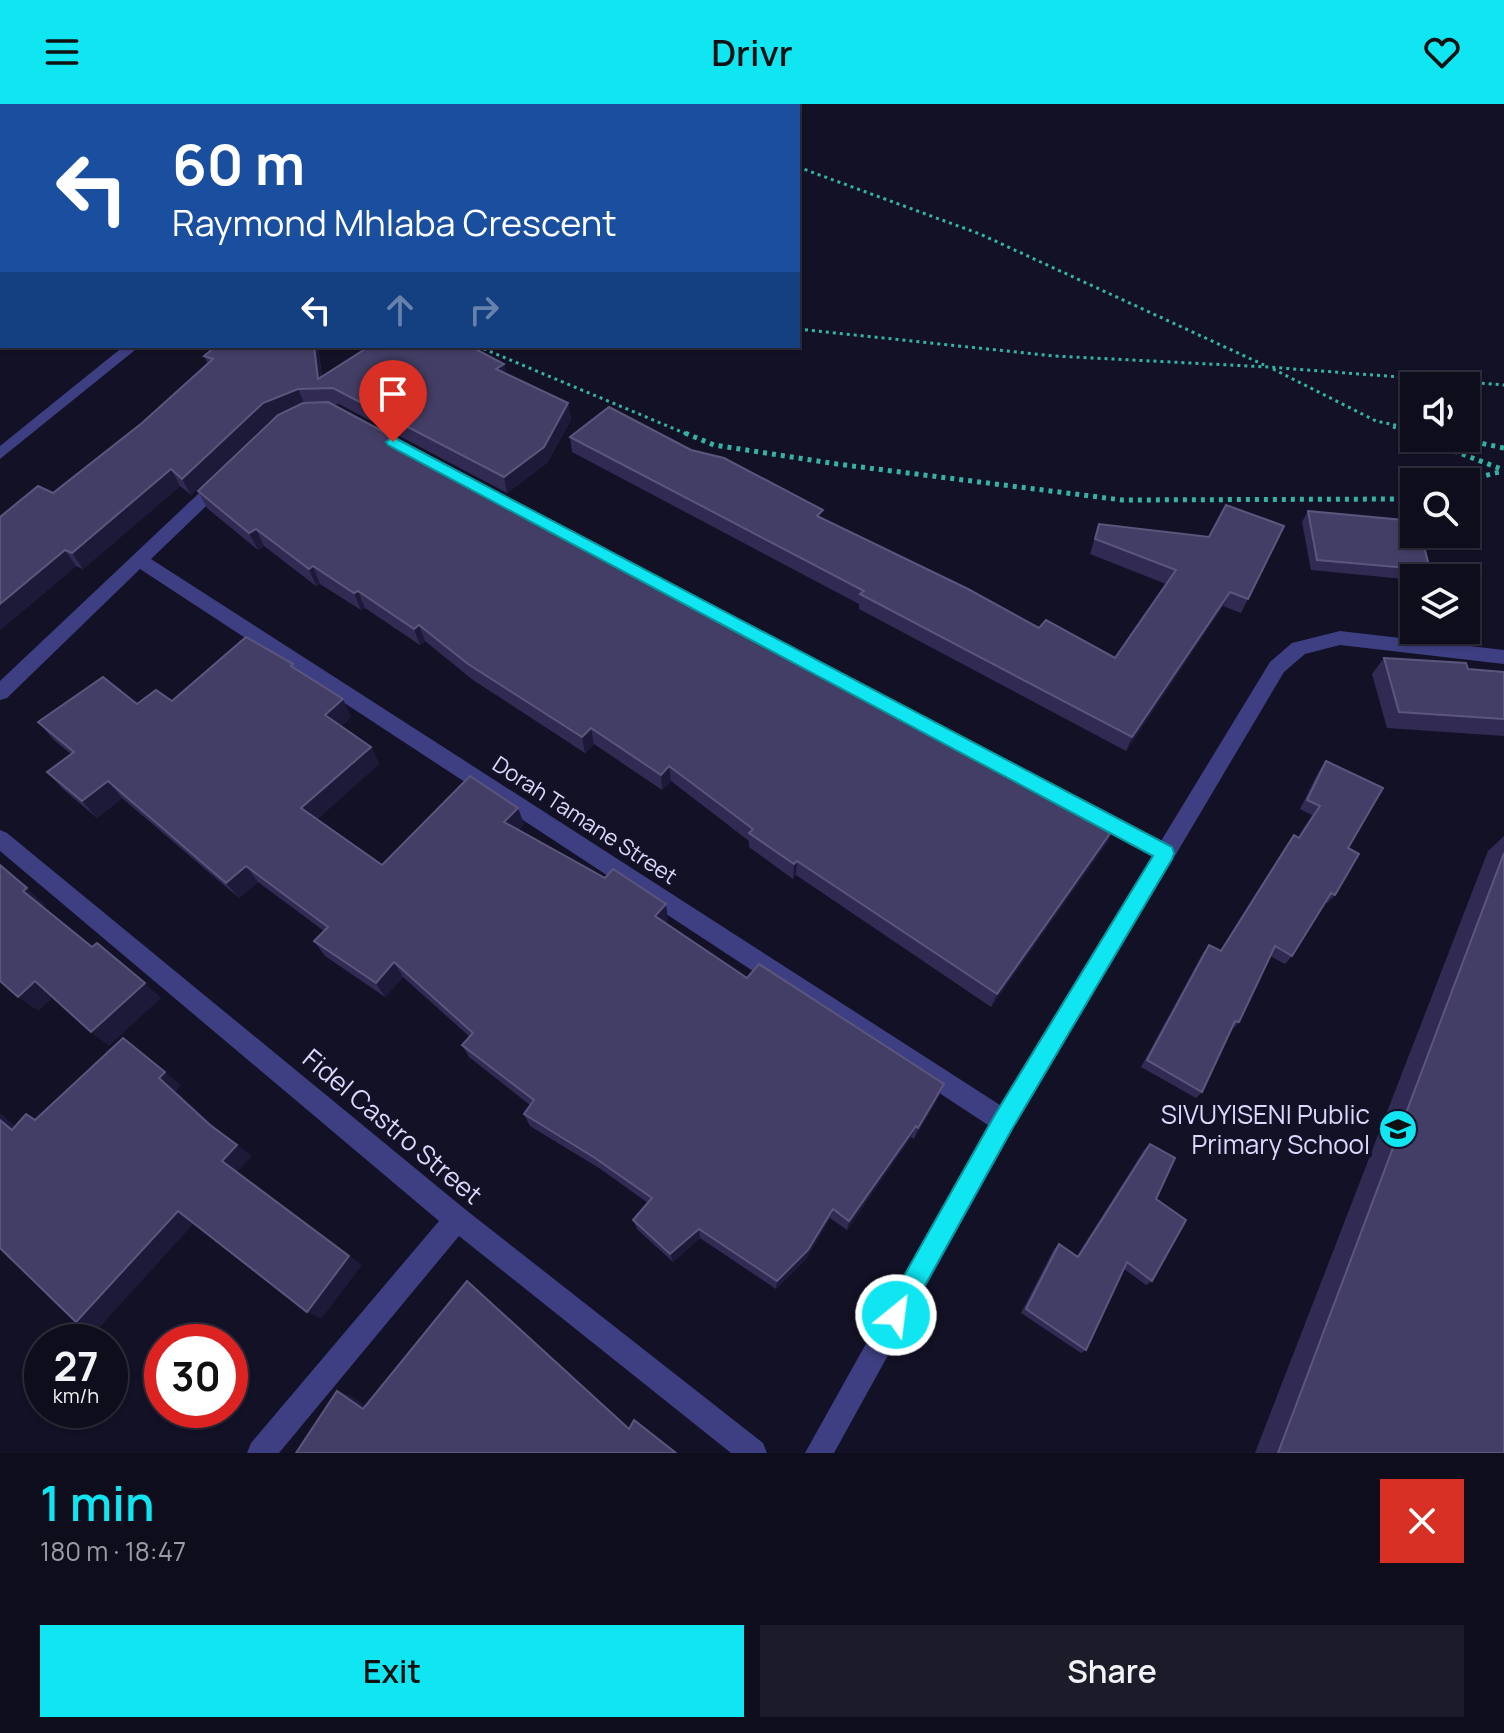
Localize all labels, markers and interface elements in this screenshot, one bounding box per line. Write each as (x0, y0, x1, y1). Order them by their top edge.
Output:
text: Drivr (711, 28, 793, 77)
icon: menu (40, 30, 84, 74)
icon: heart (1420, 30, 1464, 74)
text: 60 m (172, 125, 305, 202)
icon: left (40, 136, 144, 240)
text: Raymond Mhlaba Crescent (172, 198, 617, 247)
icon: left (294, 288, 338, 332)
icon: ahead (378, 288, 422, 332)
icon: right (462, 288, 506, 332)
pin (359, 360, 427, 442)
icon: arrive (371, 372, 415, 416)
map controls (1400, 372, 1480, 644)
button: sound (1400, 372, 1480, 452)
button: search (1400, 468, 1480, 548)
button: layers (1400, 564, 1480, 644)
street label: Dorah Tamane Street (487, 749, 683, 891)
street label: Fidel Castro Street (296, 1040, 490, 1212)
place label: SIVUYISENI Public Primary School (1161, 1096, 1370, 1162)
school or university icon: SIVUYISENI Public Primary School (1377, 1108, 1419, 1150)
position arrow (854, 1273, 938, 1357)
speed limit sign: 30 (144, 1324, 248, 1428)
text: 27 (53, 1338, 99, 1393)
text: km/h (53, 1382, 99, 1409)
text: 1 min (40, 1470, 154, 1535)
button: close (1380, 1479, 1464, 1563)
text: 180 m · 18:47 (40, 1533, 186, 1569)
button: Exit (40, 1625, 744, 1717)
button: Share (760, 1625, 1464, 1717)

